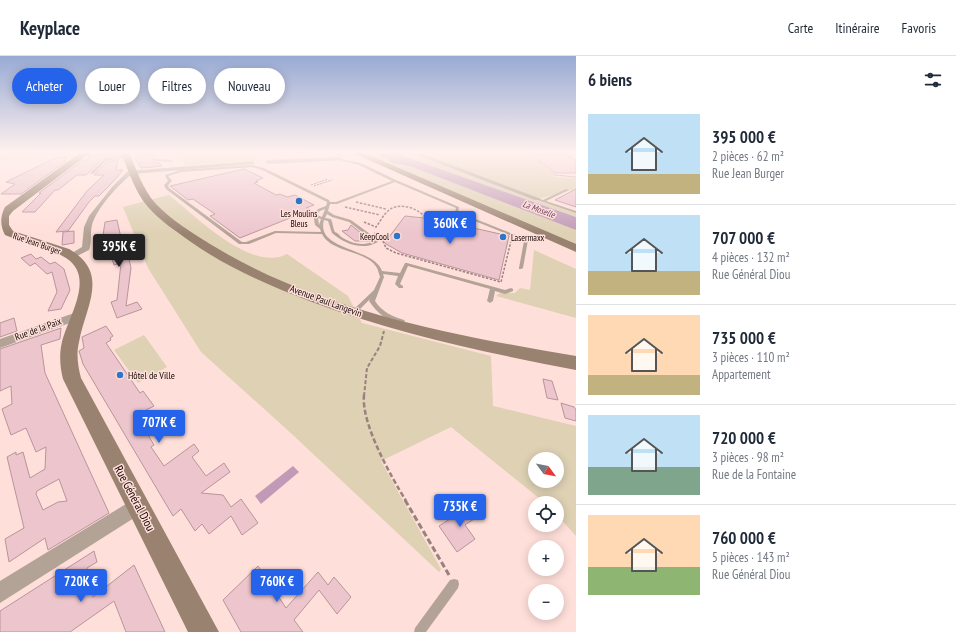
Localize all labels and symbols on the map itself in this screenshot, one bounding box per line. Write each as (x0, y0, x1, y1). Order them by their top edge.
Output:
marker: Les Moulins Bleus (294, 196, 304, 206)
water label: La Moselle (521, 198, 558, 220)
place label: Les Moulins Bleus (281, 208, 317, 229)
pin: 360K € (417, 211, 483, 245)
street label: Rue Jean Burger (12, 230, 63, 256)
place label: KeepCool (360, 231, 390, 242)
marker: KeepCool (392, 231, 402, 241)
marker: Lasermaxx (498, 232, 508, 242)
place label: Lasermaxx (511, 232, 544, 243)
pin: 395K € (86, 234, 152, 268)
street label: Avenue Paul Langevin (288, 282, 364, 320)
street label: Rue de la Paix (13, 315, 63, 343)
place label: Hôtel de Ville (128, 369, 175, 382)
marker: Hôtel de Ville (115, 370, 125, 380)
pin: 707K € (126, 410, 192, 444)
north arrow (528, 452, 564, 488)
street label: Rue Général Diou (111, 463, 159, 533)
pin: 735K € (427, 494, 493, 528)
pin: 720K € (48, 569, 114, 603)
pin: 760K € (244, 569, 310, 603)

